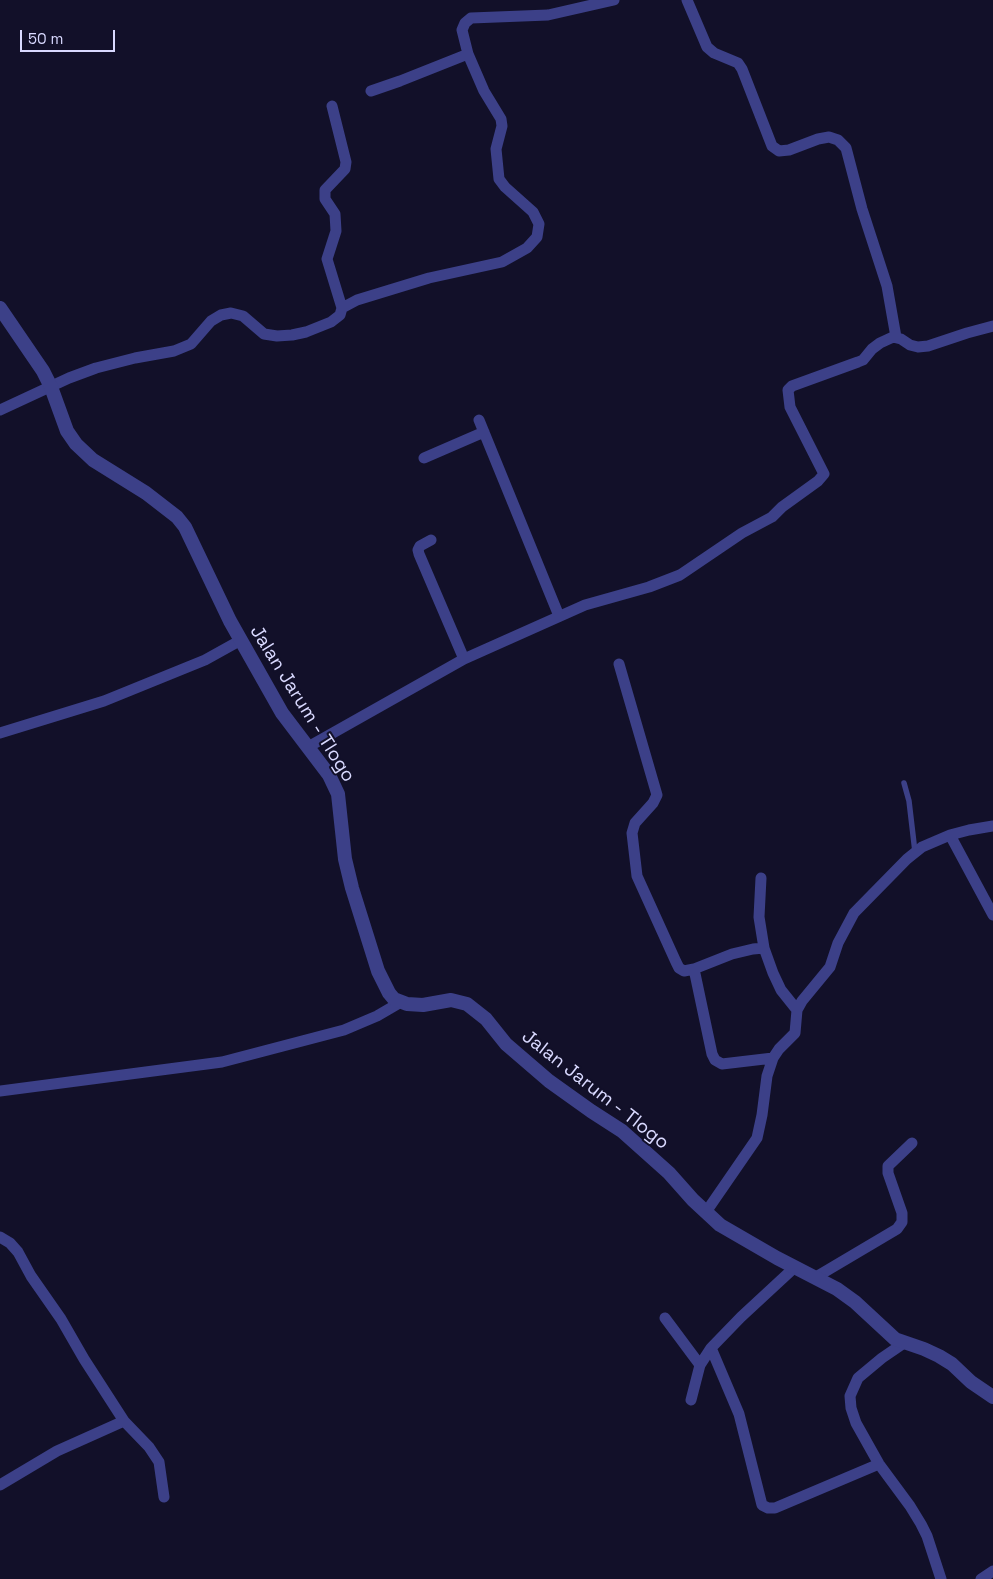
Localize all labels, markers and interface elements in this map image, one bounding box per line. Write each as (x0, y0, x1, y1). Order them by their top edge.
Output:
scale bar (22, 20, 118, 52)
text: 50 m (28, 29, 63, 48)
street label: Jalan Jarum - Tlogo (244, 621, 360, 787)
street label: Jalan Jarum - Tlogo (517, 1025, 673, 1155)

